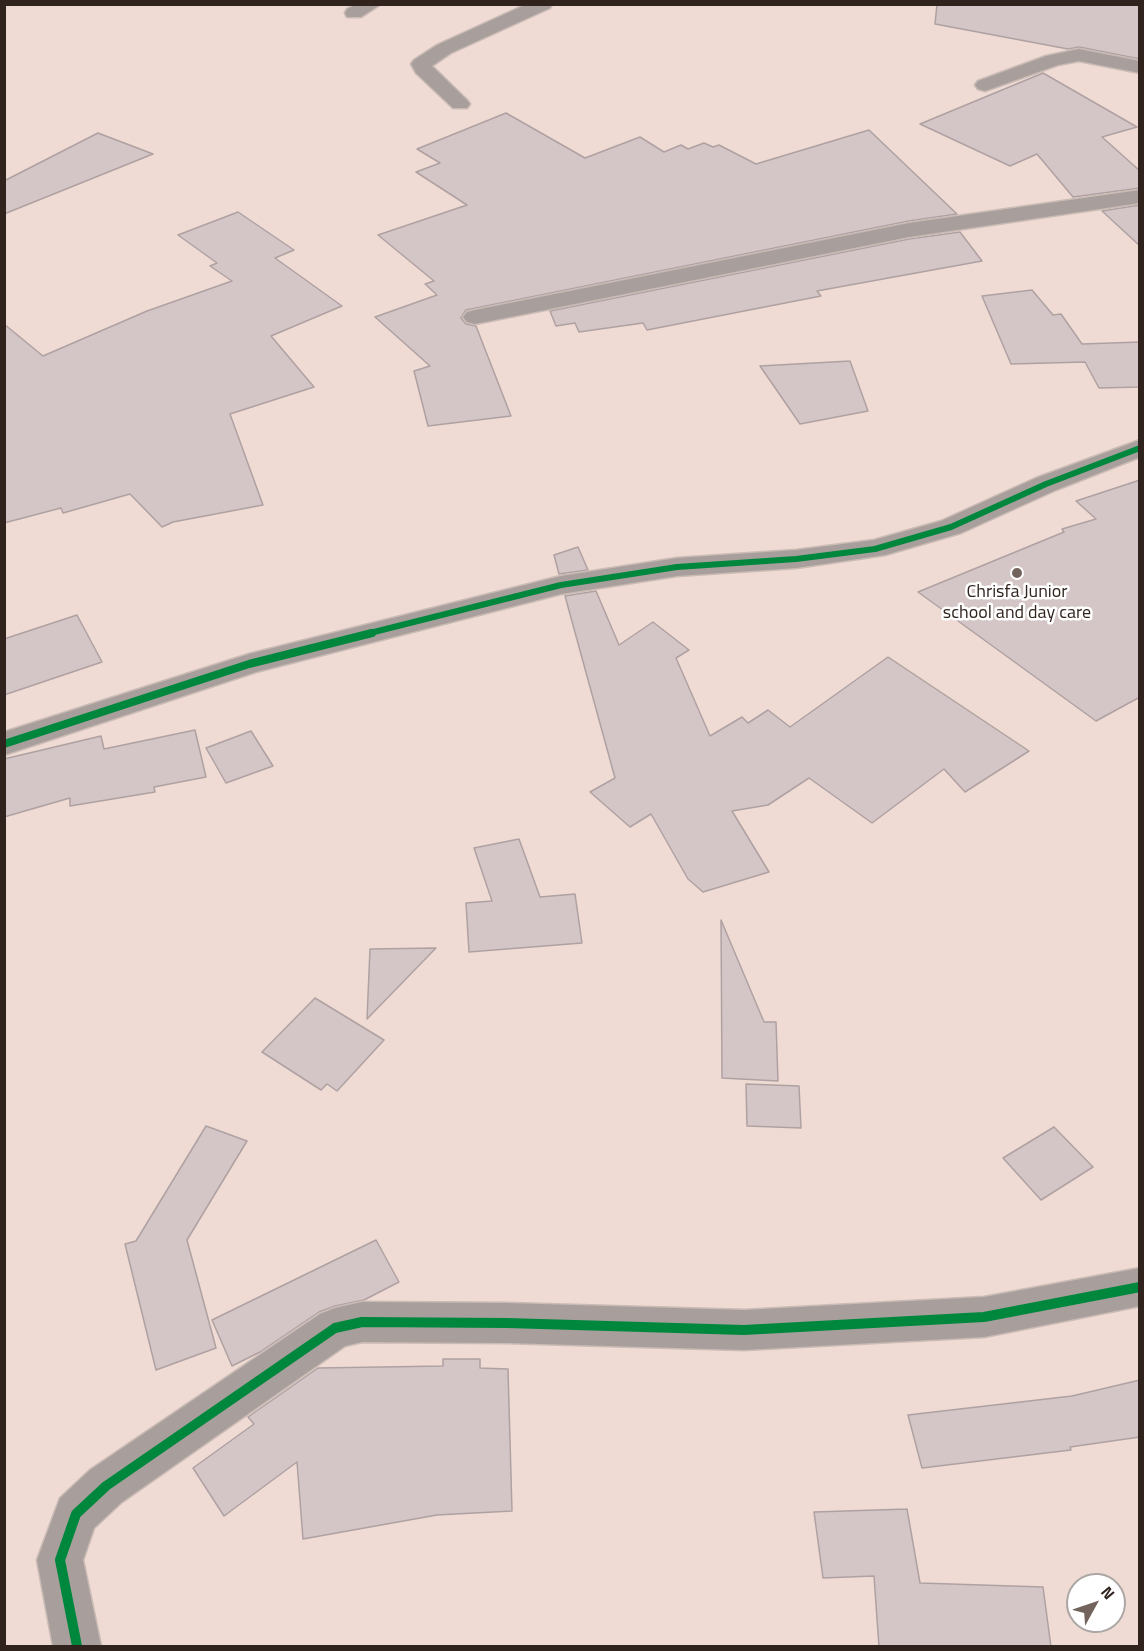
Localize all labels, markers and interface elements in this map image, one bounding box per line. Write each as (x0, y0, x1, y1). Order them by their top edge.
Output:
marker: Chrisfa Junior school and day care (1010, 566, 1024, 580)
place label: Chrisfa Junior school and day care (943, 582, 1091, 624)
north arrow (1066, 1573, 1126, 1633)
text: N (1095, 1581, 1121, 1605)

